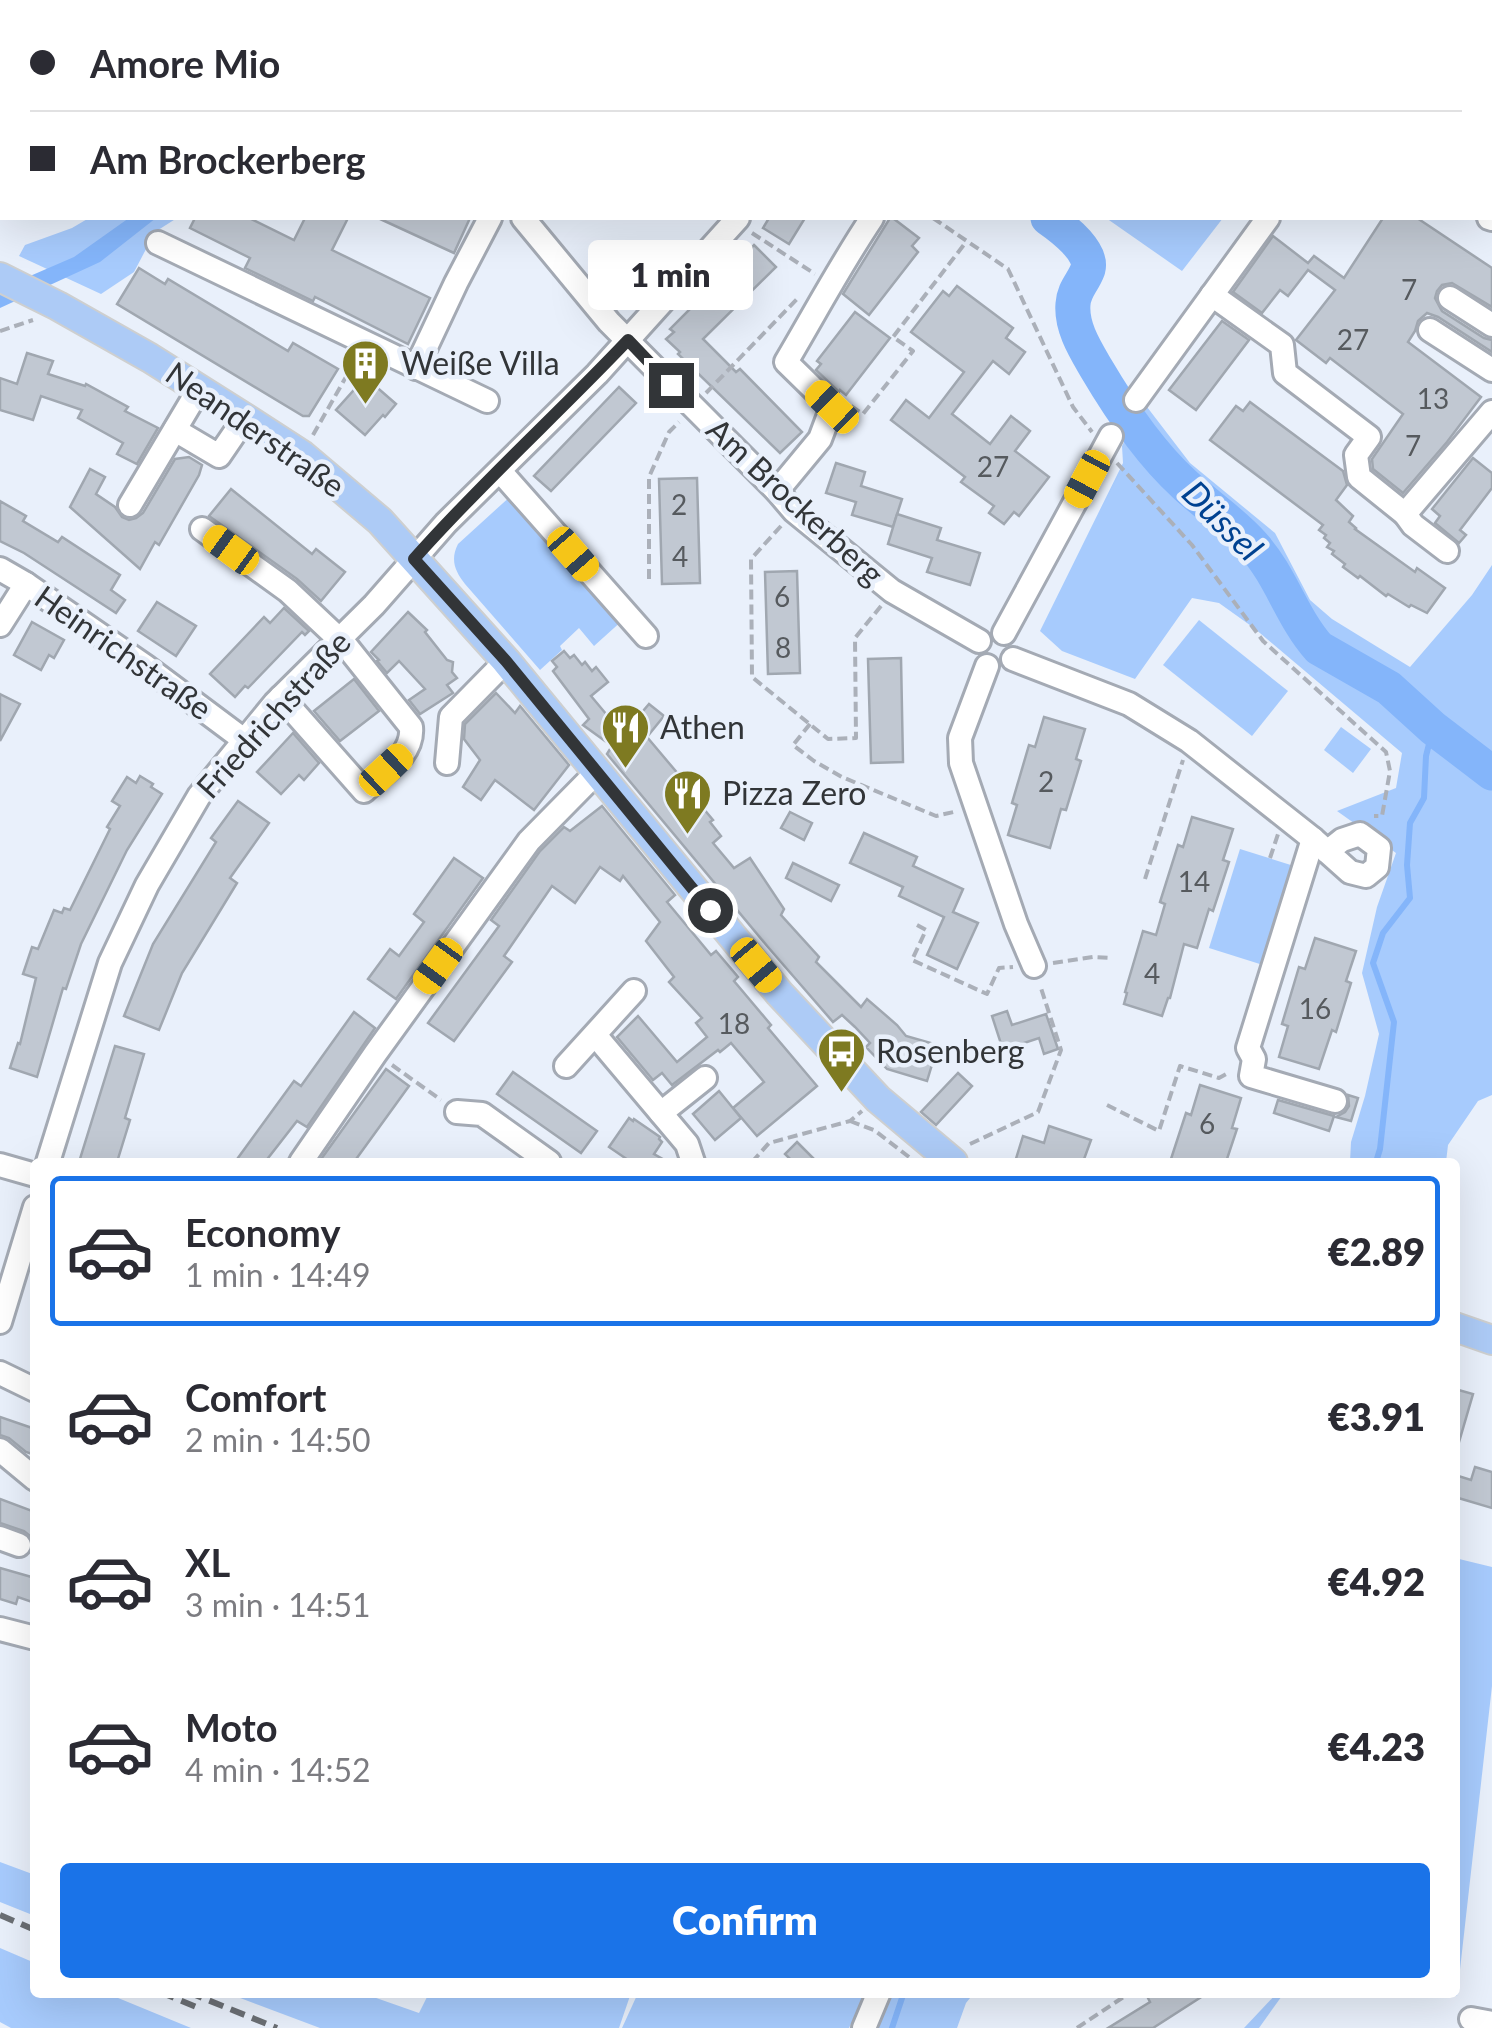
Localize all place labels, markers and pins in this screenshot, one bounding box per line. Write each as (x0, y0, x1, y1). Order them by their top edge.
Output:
building icon: Weiße Villa (340, 338, 392, 406)
place label: Weiße Villa (401, 343, 560, 382)
restaurant icon: Athen (599, 702, 651, 770)
place label: Athen (660, 707, 745, 746)
restaurant icon: Pizza Zero (661, 768, 713, 836)
place label: Pizza Zero (722, 773, 866, 812)
bus stop icon: Rosenberg (815, 1026, 867, 1094)
place label: Rosenberg (876, 1031, 1025, 1070)

